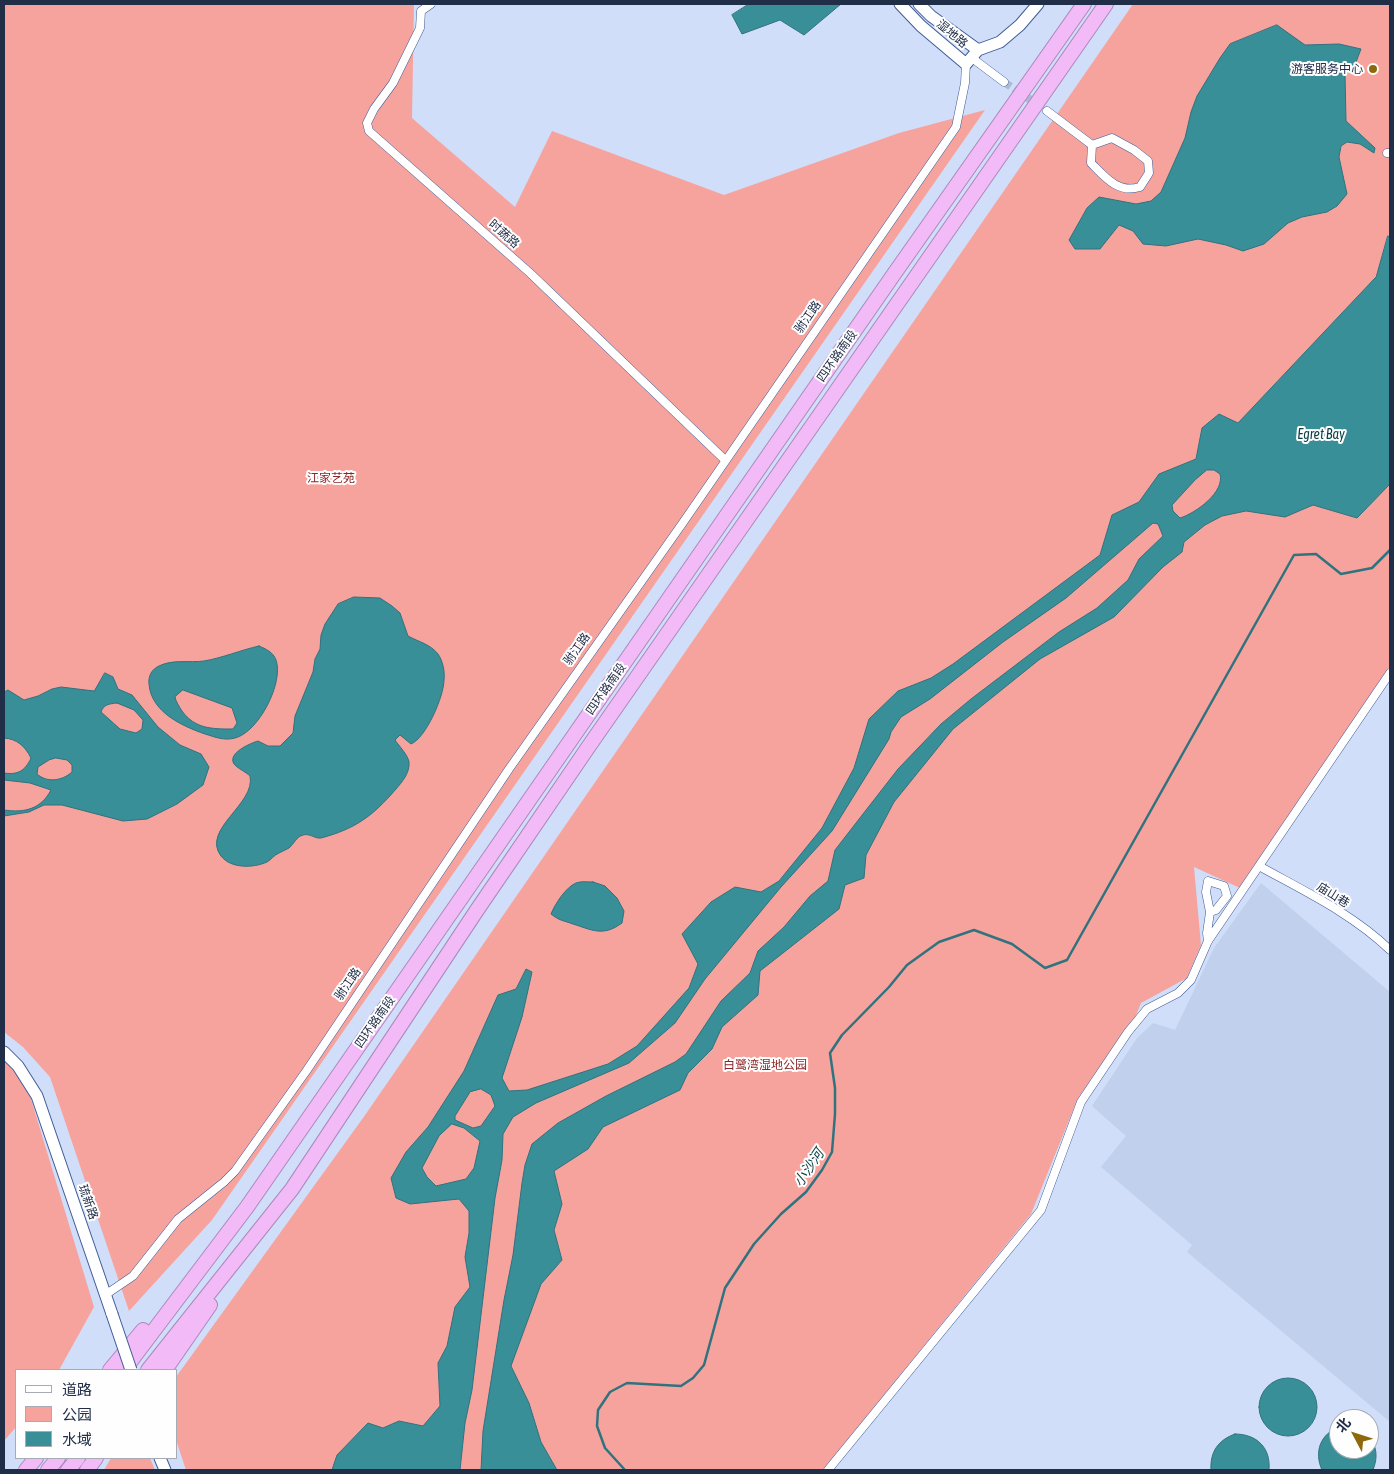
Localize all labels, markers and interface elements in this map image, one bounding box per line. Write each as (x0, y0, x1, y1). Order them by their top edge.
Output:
street label: 湿地路 (934, 17, 970, 51)
place label: 游客服务中心 (1291, 62, 1363, 76)
marker: 游客服务中心 (1367, 63, 1379, 75)
street label: 时蔬路 (486, 217, 522, 251)
street label: 驸江路 (792, 298, 824, 336)
street label: 四环路南段 (814, 327, 860, 385)
water label: Egret Bay (1297, 427, 1345, 443)
park label: 江家艺苑 (307, 471, 355, 485)
street label: 驸江路 (561, 630, 593, 668)
street label: 四环路南段 (583, 660, 629, 718)
street label: 庙山巷 (1314, 879, 1352, 911)
street label: 驸江路 (332, 965, 364, 1003)
street label: 四环路南段 (352, 993, 398, 1051)
park label: 白鹭湾湿地公园 (723, 1058, 807, 1072)
water label: 小沙河 (790, 1146, 828, 1190)
street label: 琉新路 (75, 1183, 101, 1221)
legend (15, 1369, 178, 1459)
text: 道路 (62, 1381, 92, 1398)
text: 公园 (62, 1406, 92, 1423)
north arrow (1329, 1409, 1379, 1459)
text: 北 (1333, 1414, 1354, 1436)
text: 水域 (62, 1431, 92, 1448)

